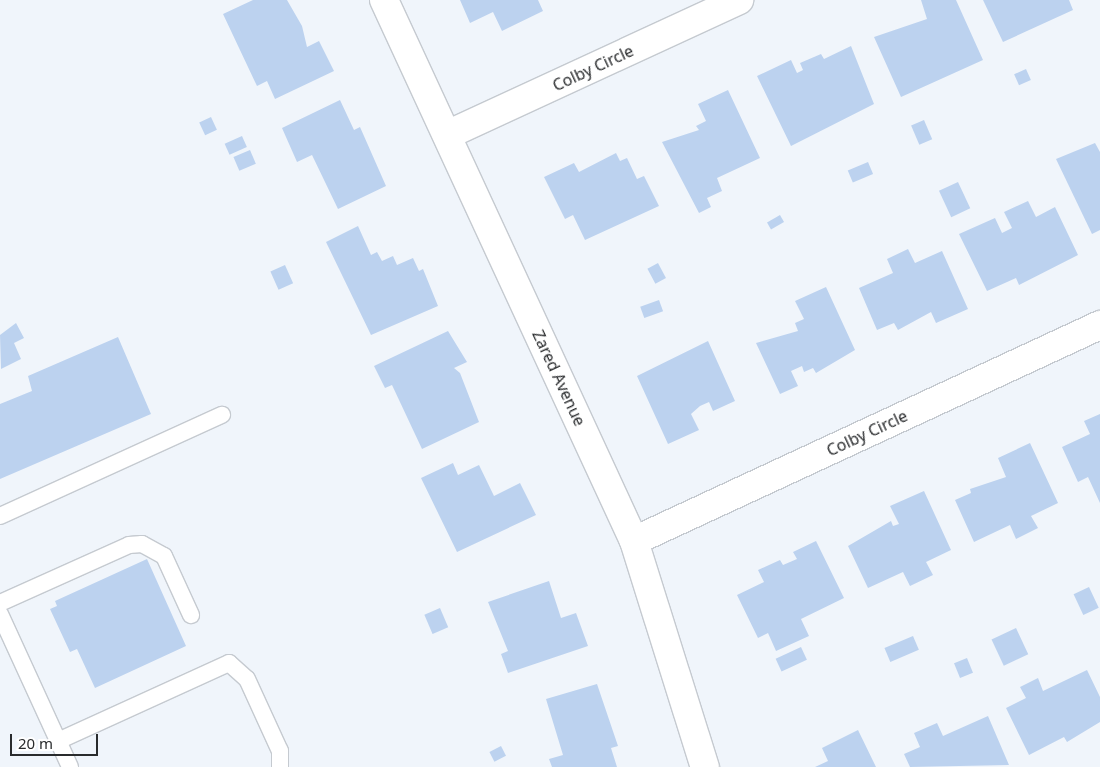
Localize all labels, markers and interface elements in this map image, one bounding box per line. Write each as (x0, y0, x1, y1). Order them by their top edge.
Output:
street label: Colby Circle (549, 41, 637, 95)
street label: Zared Avenue (528, 327, 590, 429)
street label: Colby Circle (823, 406, 911, 460)
scale bar (12, 724, 100, 756)
text: 20 m (18, 733, 53, 753)

